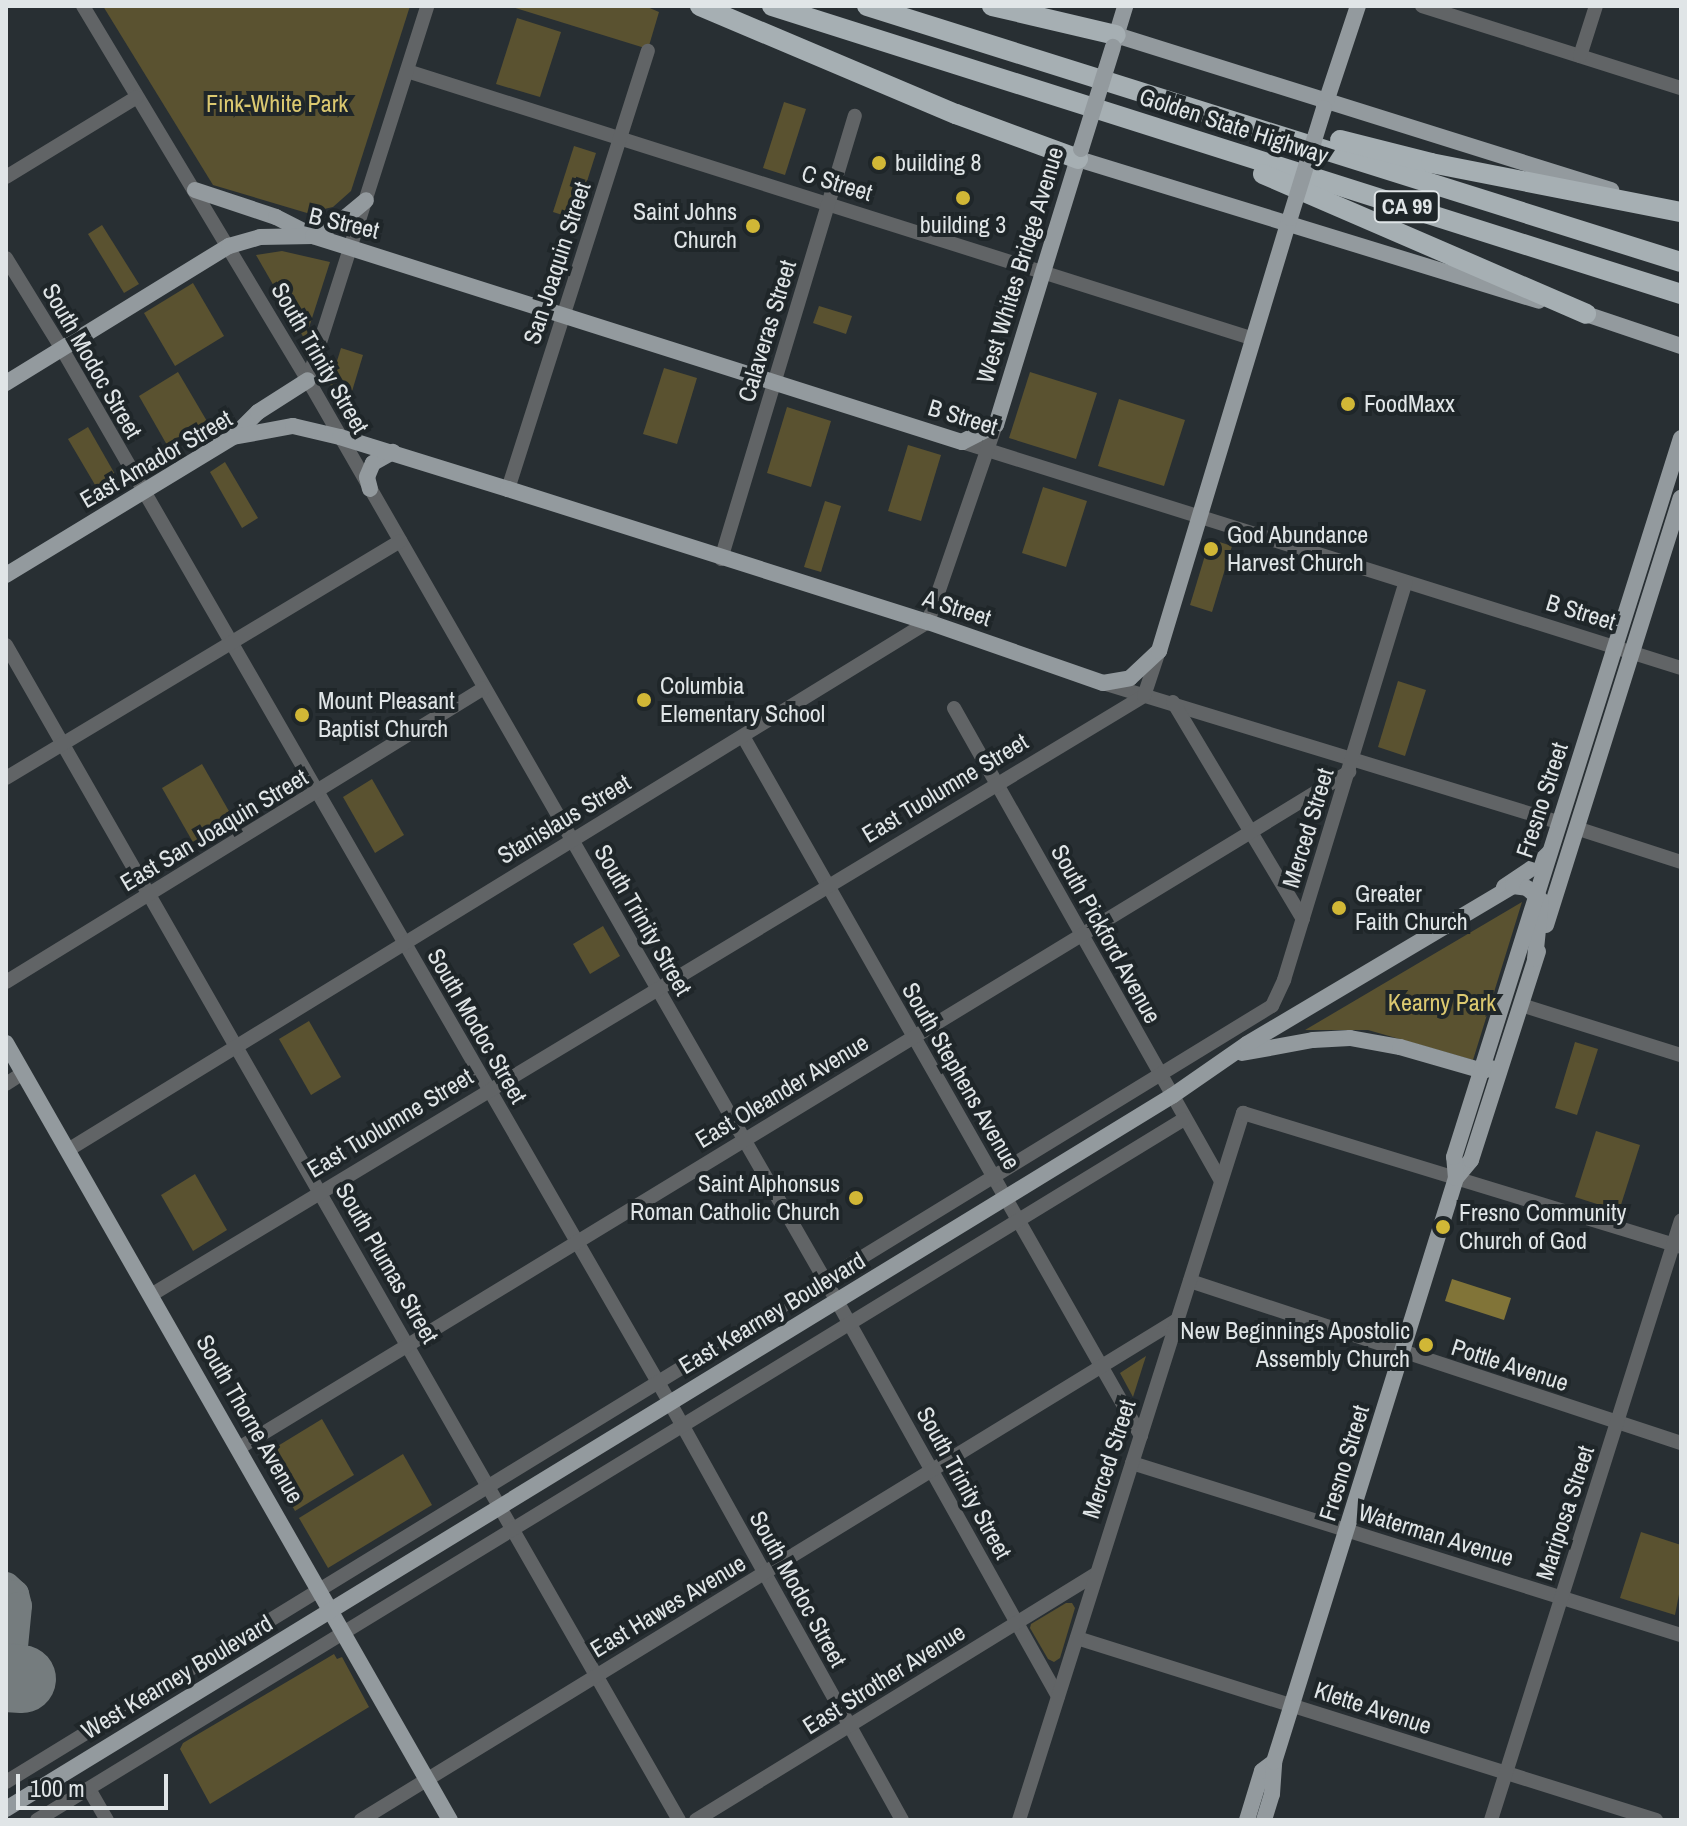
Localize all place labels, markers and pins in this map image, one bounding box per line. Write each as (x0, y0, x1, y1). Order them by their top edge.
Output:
place label: building 8 (895, 149, 981, 177)
marker: building 8 (870, 154, 888, 172)
marker: building 3 (954, 189, 972, 207)
place label: Saint Johns Church (633, 198, 737, 254)
place label: building 3 (920, 211, 1006, 239)
marker: Saint Johns Church (744, 217, 762, 235)
place label: FoodMaxx (1364, 390, 1455, 418)
marker: FoodMaxx (1339, 395, 1357, 413)
place label: God Abundance Harvest Church (1227, 521, 1369, 577)
marker: God Abundance Harvest Church (1202, 540, 1220, 558)
place label: Columbia Elementary School (660, 672, 825, 728)
place label: Mount Pleasant Baptist Church (318, 687, 455, 743)
marker: Columbia Elementary School (635, 691, 653, 709)
marker: Mount Pleasant Baptist Church (293, 706, 311, 724)
place label: Greater Faith Church (1355, 880, 1468, 936)
marker: Greater Faith Church (1330, 899, 1348, 917)
place label: Saint Alphonsus Roman Catholic Church (630, 1170, 840, 1226)
marker: Saint Alphonsus Roman Catholic Church (847, 1189, 865, 1207)
place label: Fresno Community Church of God (1459, 1199, 1626, 1255)
marker: Fresno Community Church of God (1434, 1218, 1452, 1236)
place label: New Beginnings Apostolic Assembly Church (1179, 1317, 1410, 1373)
marker: New Beginnings Apostolic Assembly Church (1417, 1336, 1435, 1354)

